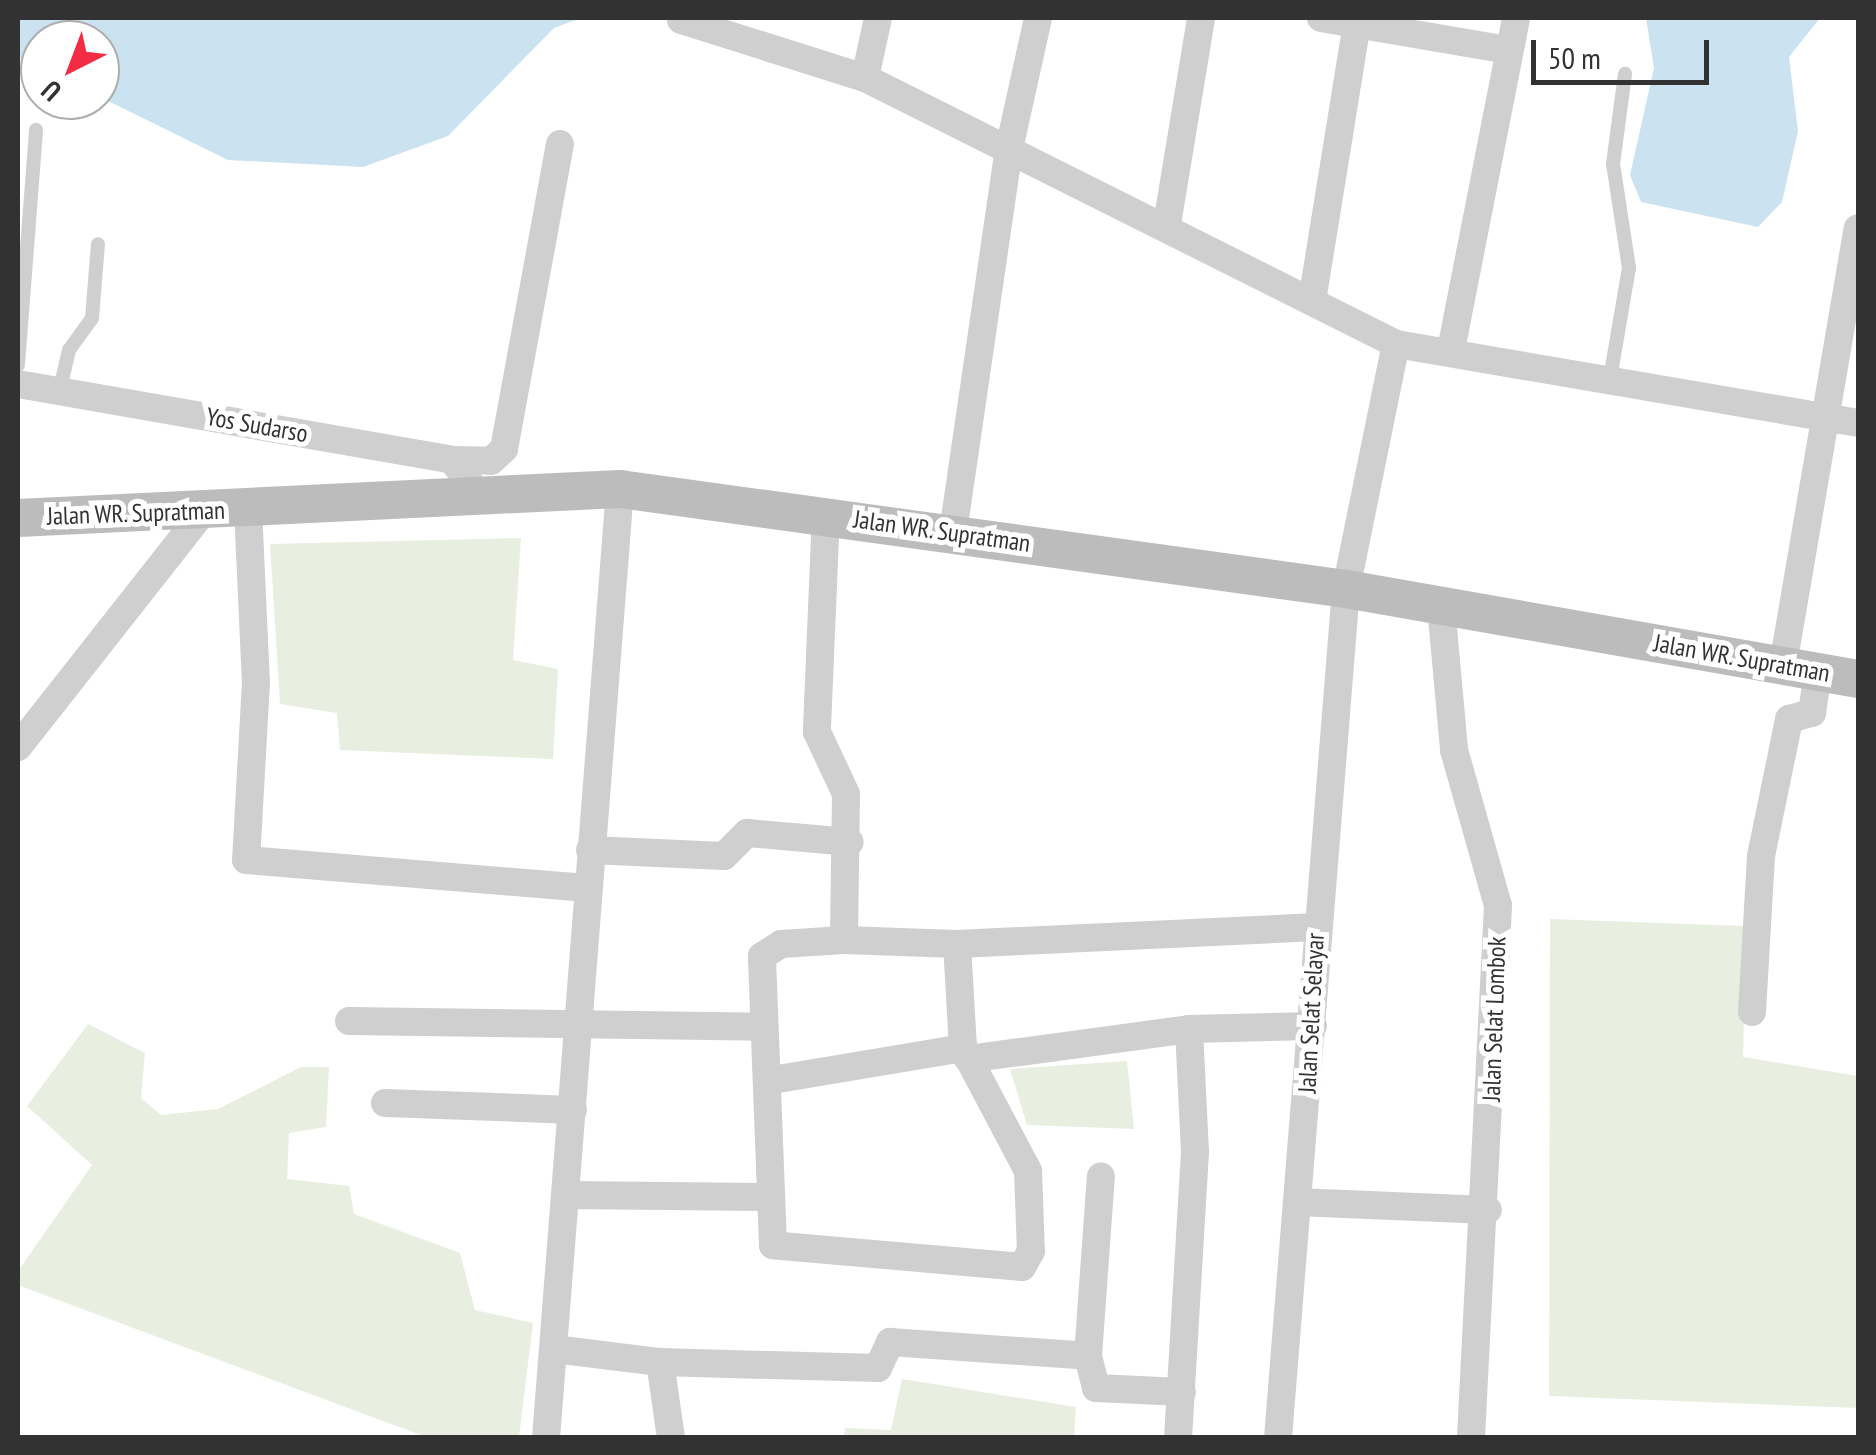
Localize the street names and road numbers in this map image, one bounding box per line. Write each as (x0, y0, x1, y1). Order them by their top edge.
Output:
street label: Yos Sudarso (204, 401, 310, 449)
street label: Jalan WR. Supratman (45, 495, 227, 531)
street label: Jalan WR. Supratman (851, 504, 1033, 558)
street label: Jalan WR. Supratman (1651, 628, 1833, 688)
street label: Jalan Selat Selayar (1292, 932, 1330, 1094)
street label: Jalan Selat Lombok (1476, 936, 1512, 1102)

